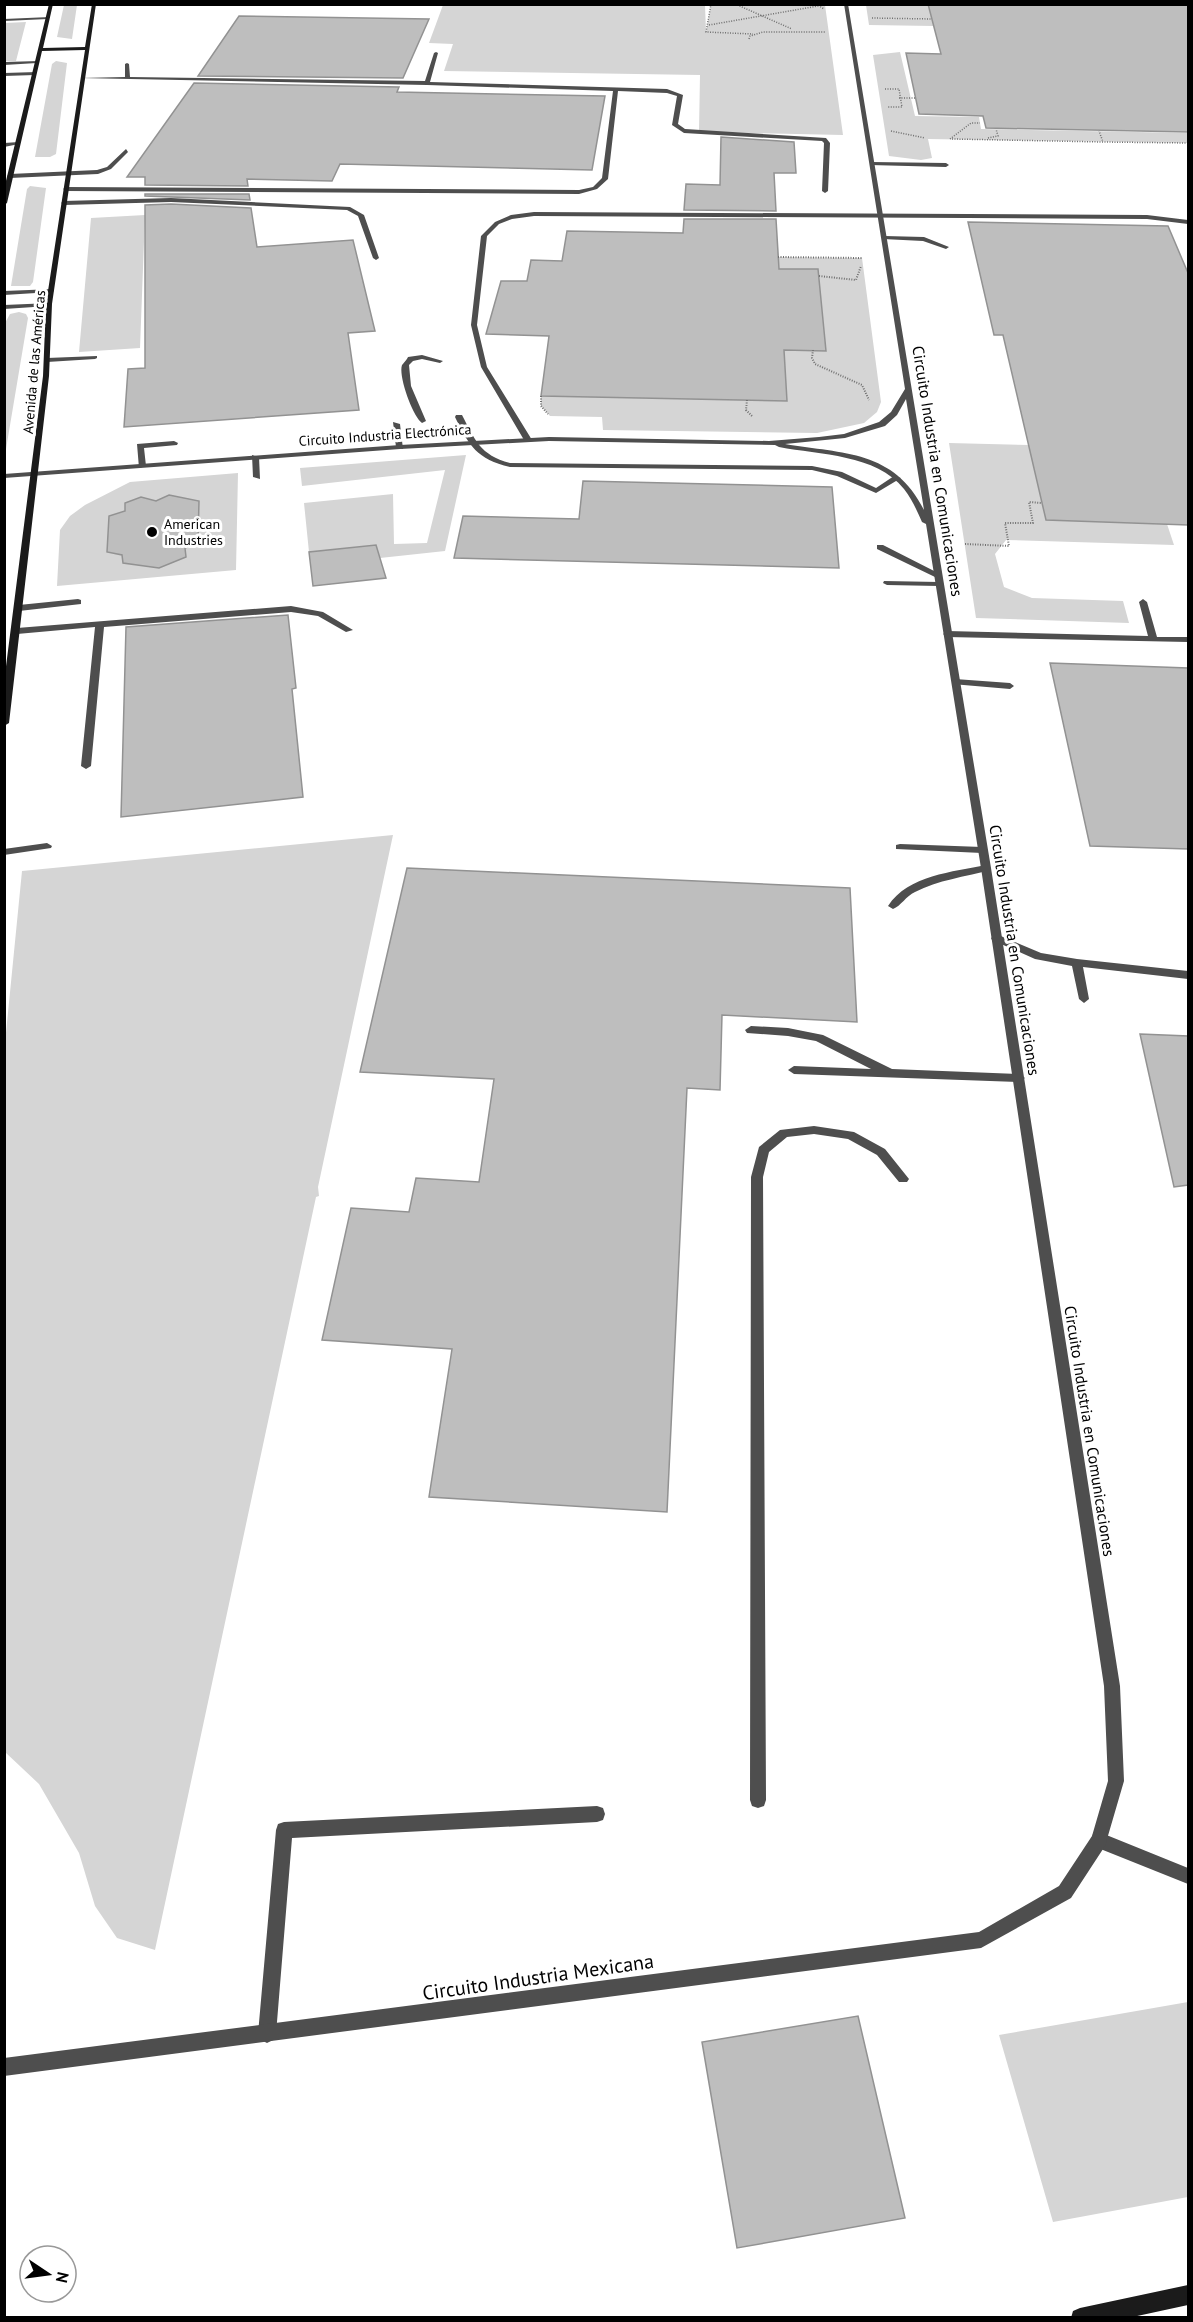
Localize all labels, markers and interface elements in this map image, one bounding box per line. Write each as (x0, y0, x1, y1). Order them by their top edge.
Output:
street label: Avenida de las Américas (19, 289, 49, 434)
street label: Circuito Industria en Comunicaciones (908, 344, 968, 598)
street label: Circuito Industria Electrónica (298, 420, 472, 450)
place label: American Industries (164, 515, 223, 549)
marker: American Industries (145, 525, 159, 539)
street label: Circuito Industria en Comunicaciones (985, 823, 1045, 1077)
street label: Circuito Industria en Comunicaciones (1060, 1304, 1120, 1558)
street label: Circuito Industria Mexicana (421, 1948, 655, 2006)
north arrow (18, 2244, 78, 2304)
text: N (52, 2270, 74, 2285)

